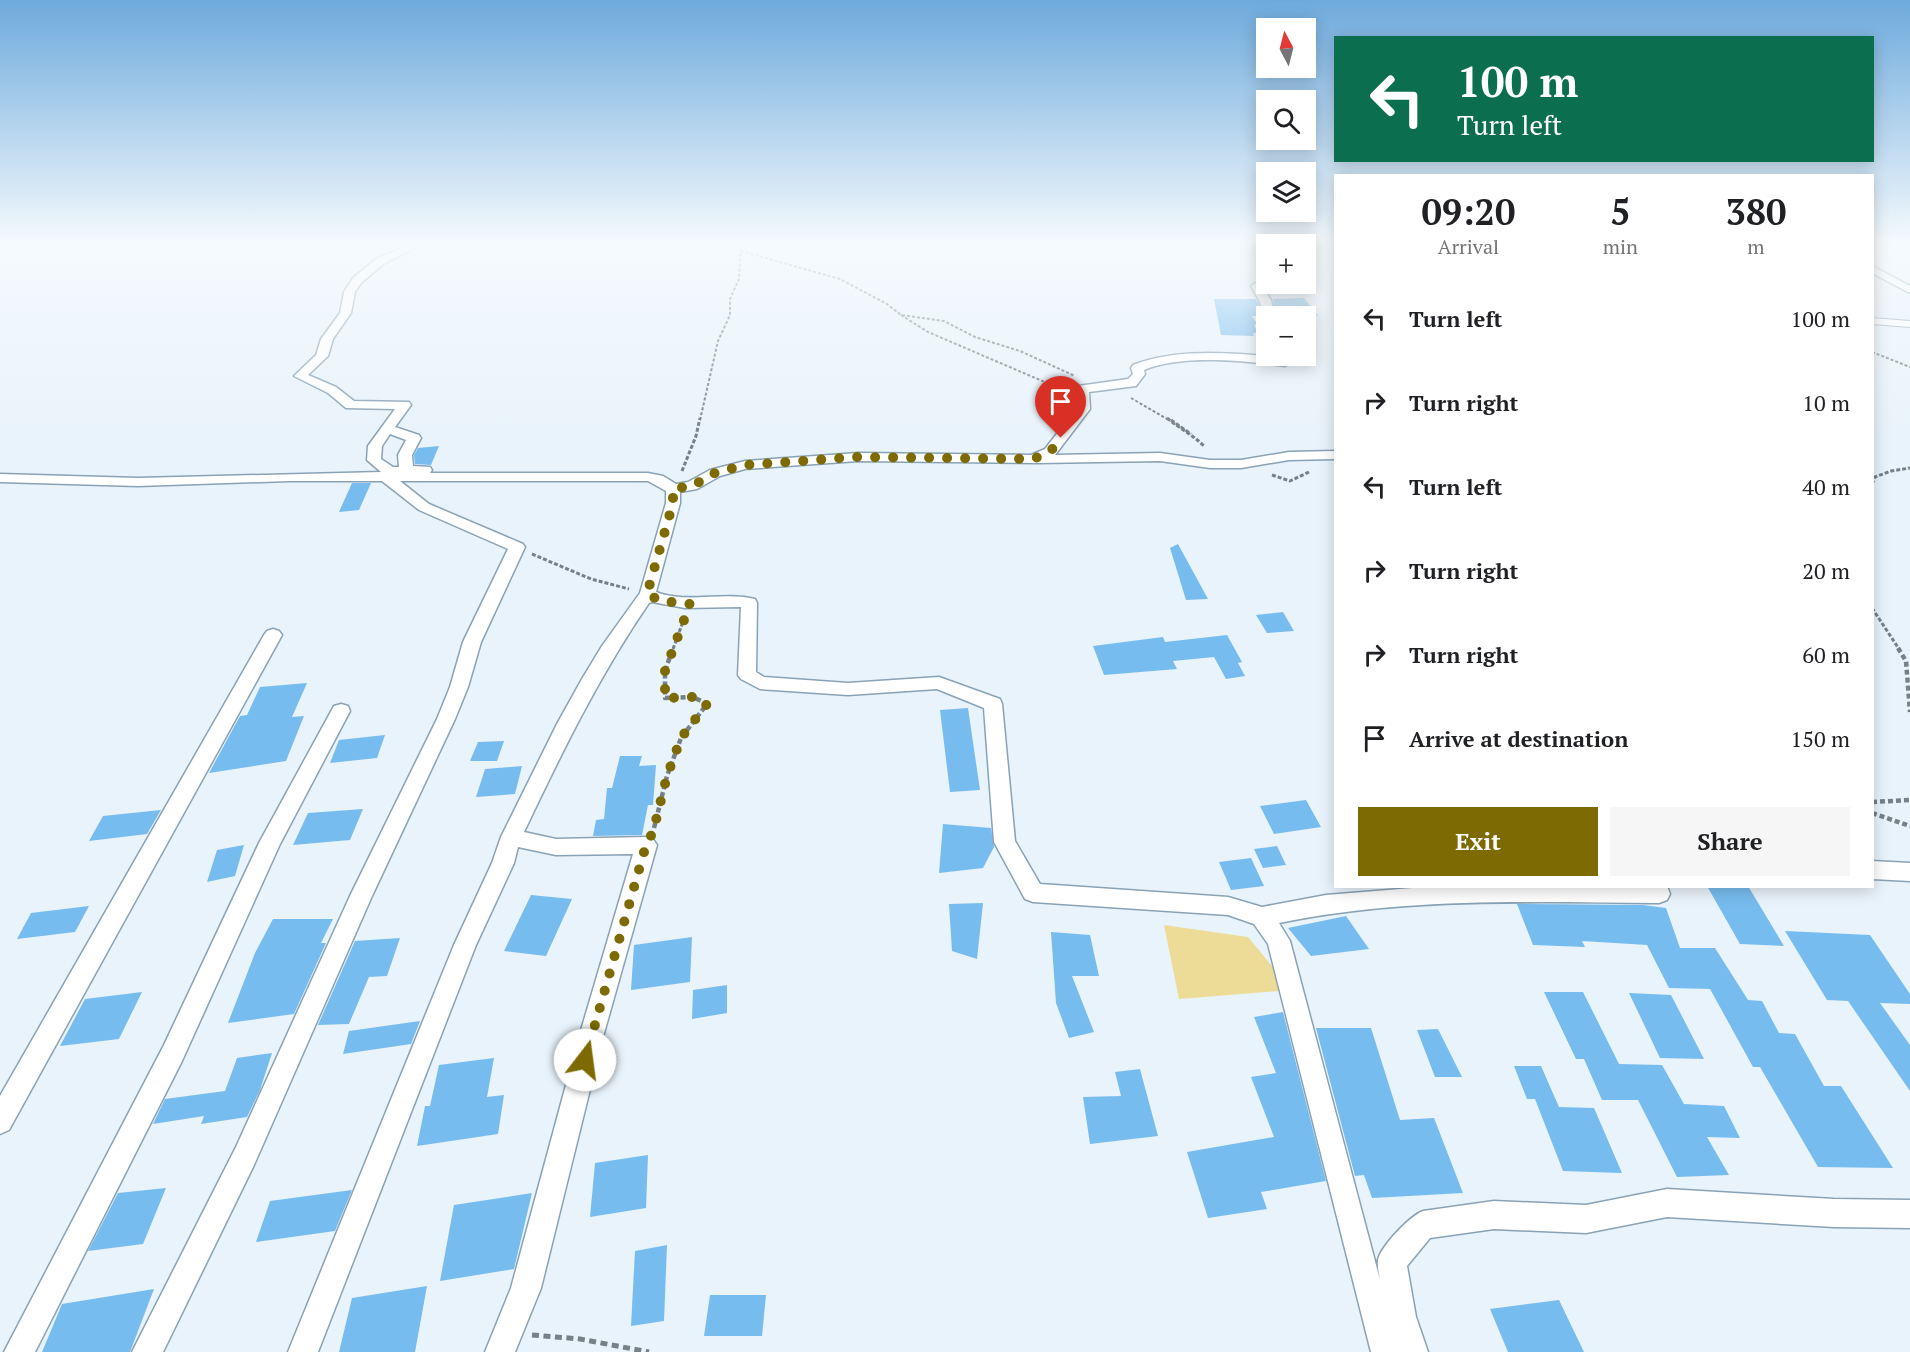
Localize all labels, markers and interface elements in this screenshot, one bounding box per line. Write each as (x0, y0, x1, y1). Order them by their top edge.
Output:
north arrow (1256, 18, 1316, 78)
map controls (1256, 18, 1316, 366)
text: 100 m (1457, 53, 1578, 109)
icon: left (1358, 60, 1436, 138)
button: search (1256, 90, 1316, 150)
text: Turn left (1457, 107, 1562, 143)
button: layers (1256, 162, 1316, 222)
text: 09:20 (1422, 188, 1515, 235)
text: 5 (1610, 188, 1631, 235)
text: 380 (1725, 188, 1786, 235)
text: Arrival (1438, 233, 1499, 260)
text: min (1603, 233, 1638, 260)
text: m (1747, 233, 1765, 260)
button: + (1256, 234, 1316, 294)
icon: left (1358, 302, 1391, 335)
text: Turn left (1409, 304, 1502, 333)
text: 100 m (1790, 304, 1850, 333)
button: − (1256, 306, 1316, 366)
pin (1035, 376, 1086, 438)
icon: arrive (1044, 385, 1077, 418)
icon: right (1358, 386, 1391, 419)
text: Turn right (1409, 388, 1518, 417)
text: 10 m (1802, 388, 1850, 417)
icon: left (1358, 470, 1391, 503)
text: Turn left (1409, 472, 1502, 501)
text: 40 m (1802, 472, 1850, 501)
icon: right (1358, 554, 1391, 587)
text: Turn right (1409, 556, 1518, 585)
text: 20 m (1802, 556, 1850, 585)
icon: right (1358, 638, 1391, 671)
text: Turn right (1409, 640, 1518, 669)
text: 60 m (1802, 640, 1850, 669)
icon: arrive (1358, 722, 1391, 755)
text: Arrive at destination (1409, 724, 1628, 753)
text: 150 m (1790, 724, 1850, 753)
button: Exit (1358, 807, 1598, 876)
button: Share (1610, 807, 1850, 876)
position arrow (553, 1028, 617, 1092)

